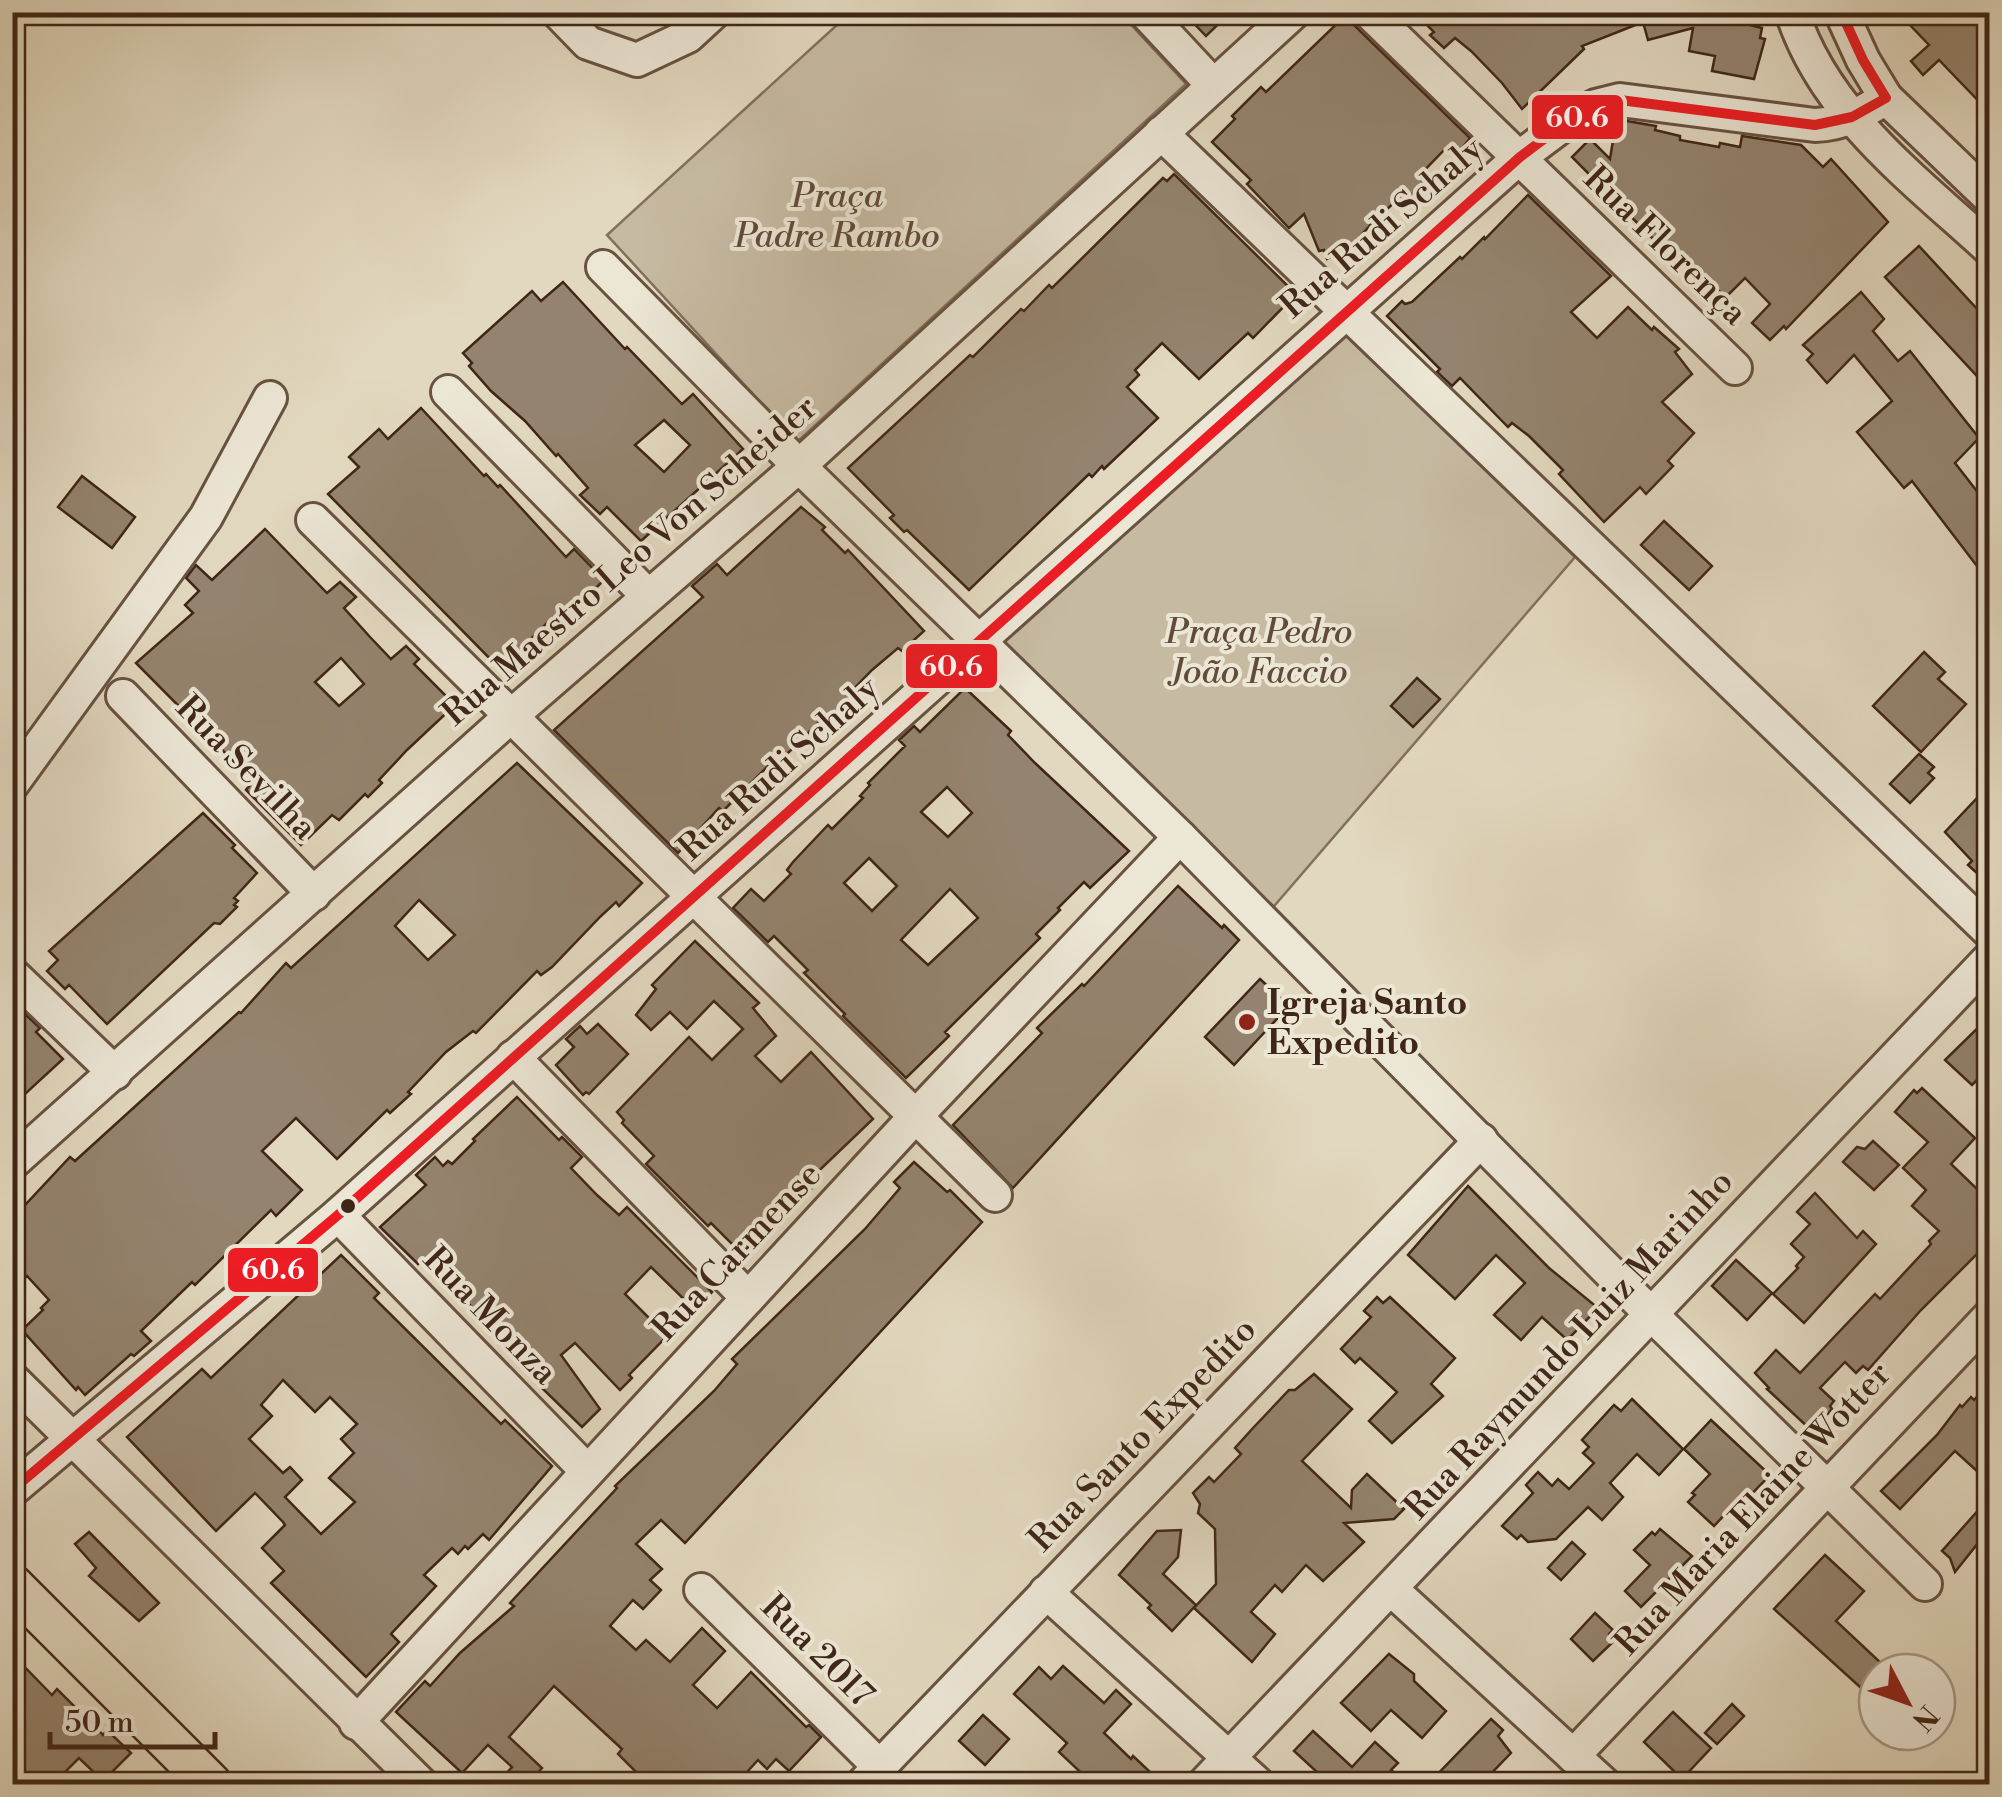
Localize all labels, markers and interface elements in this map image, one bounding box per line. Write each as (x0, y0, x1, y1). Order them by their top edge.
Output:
line badge: 60.6 (1530, 93, 1625, 141)
text: 60.6 (1545, 101, 1609, 136)
street label: Rua Rudi Schaly (1272, 127, 1493, 328)
street label: Rua Florença (1574, 157, 1756, 335)
park label: Praça Padre Rambo (733, 175, 940, 258)
street label: Rua Maestro Leo Von Scheider (434, 387, 826, 736)
park label: Praça Pedro João Faccio (1165, 611, 1352, 694)
line badge: 60.6 (904, 642, 999, 690)
text: 60.6 (919, 650, 983, 685)
street label: Rua Rudi Schaly (670, 667, 889, 871)
street label: Rua Sevilha (166, 687, 326, 850)
place label: Igreja Santo Expedito (1267, 982, 1467, 1065)
marker: Igreja Santo Expedito (1236, 1011, 1258, 1033)
street label: Rua Carmense (643, 1154, 831, 1350)
street label: Rua Raymundo Luiz Marinho (1396, 1161, 1743, 1529)
unlabelled marker (338, 1196, 358, 1216)
street label: Rua Monza (414, 1238, 566, 1394)
line badge: 60.6 (226, 1246, 320, 1294)
text: 60.6 (241, 1253, 305, 1288)
street label: Rua Santo Expedito (1020, 1309, 1266, 1561)
street label: Rua Maria Elaine Wotter (1606, 1353, 1900, 1665)
street label: Rua 2017 (752, 1586, 883, 1717)
north arrow (1857, 1652, 1957, 1752)
scale bar (50, 1687, 215, 1749)
text: N (1904, 1698, 1945, 1737)
text: 50 m (65, 1704, 134, 1742)

